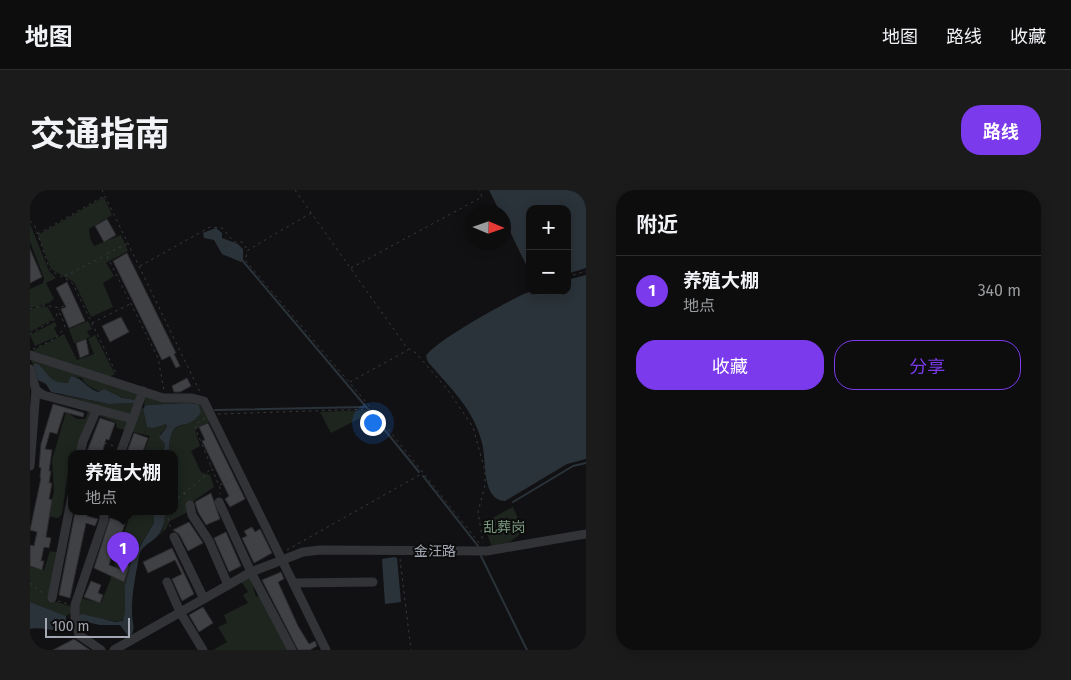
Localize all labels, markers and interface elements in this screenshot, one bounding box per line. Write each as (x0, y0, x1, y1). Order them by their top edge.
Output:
text: 地图 (25, 23, 73, 51)
text: 地图 (882, 26, 918, 48)
text: 路线 (946, 26, 982, 48)
text: 收藏 (1010, 26, 1046, 48)
button: 路线 (961, 105, 1041, 155)
text: 交通指南 (30, 113, 170, 155)
north arrow (466, 205, 511, 250)
map controls (526, 205, 571, 295)
button: + (526, 205, 571, 250)
text: 附近 (636, 212, 678, 238)
button: − (526, 250, 571, 295)
text: 养殖大棚 (683, 269, 759, 292)
text: 1 (648, 281, 656, 300)
text: 340 m (978, 281, 1021, 300)
text: 地点 (683, 296, 715, 315)
button: 收藏 (636, 340, 824, 390)
button: 分享 (834, 340, 1021, 390)
your location (360, 410, 386, 436)
popup (68, 450, 178, 515)
text: 养殖大棚 (85, 461, 161, 484)
text: 地点 (85, 488, 117, 507)
park label: 乱葬岗 (483, 519, 525, 536)
pin: 1 (107, 532, 139, 573)
street label: 金汪路 (414, 543, 456, 560)
scale bar (45, 615, 130, 638)
text: 100 m (52, 618, 89, 635)

